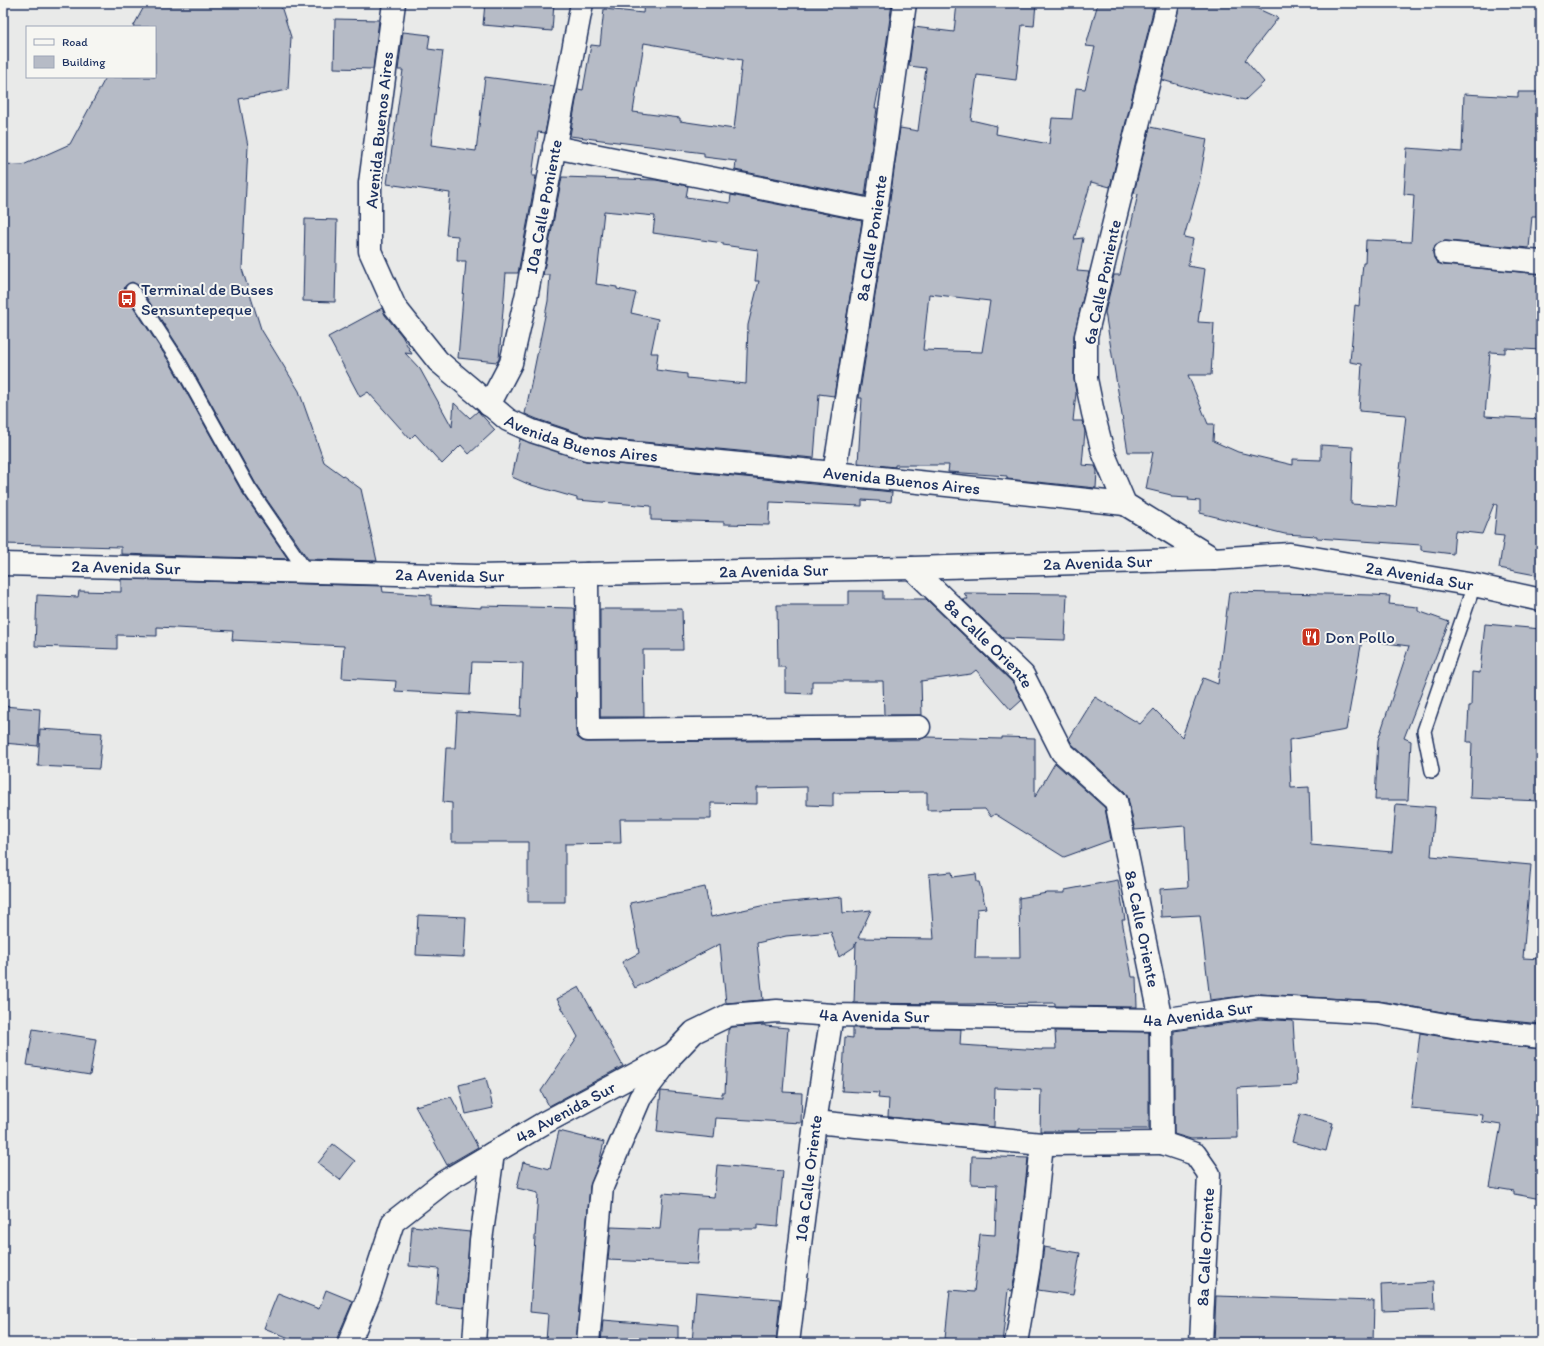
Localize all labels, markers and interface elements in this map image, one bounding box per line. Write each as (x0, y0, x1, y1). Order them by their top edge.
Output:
legend (26, 26, 156, 78)
text: Road (62, 35, 88, 49)
street label: Avenida Buenos Aires (361, 51, 397, 209)
text: Building (62, 55, 106, 69)
street label: 10a Calle Poniente (521, 138, 566, 276)
street label: 8a Calle Poniente (852, 173, 891, 303)
street label: 6a Calle Poniente (1079, 218, 1125, 346)
place label: Terminal de Buses Sensuntepeque (141, 279, 274, 319)
bus stop icon: Terminal de Buses Sensuntepeque (116, 288, 138, 310)
street label: Avenida Buenos Aires (502, 410, 659, 466)
street label: Avenida Buenos Aires (822, 462, 981, 499)
street label: 2a Avenida Sur (1043, 551, 1153, 574)
street label: 2a Avenida Sur (71, 556, 181, 579)
street label: 2a Avenida Sur (1364, 557, 1475, 595)
street label: 2a Avenida Sur (719, 560, 829, 582)
street label: 2a Avenida Sur (395, 564, 505, 586)
street label: 8a Calle Oriente (940, 595, 1038, 691)
restaurant icon: Don Pollo (1300, 626, 1322, 648)
place label: Don Pollo (1325, 627, 1395, 647)
street label: 8a Calle Oriente (1121, 869, 1164, 989)
street label: 4a Avenida Sur (1143, 997, 1254, 1030)
street label: 4a Avenida Sur (818, 1004, 930, 1026)
street label: 4a Avenida Sur (512, 1077, 619, 1147)
street label: 10a Calle Oriente (790, 1113, 826, 1243)
street label: 8a Calle Oriente (1192, 1187, 1218, 1307)

